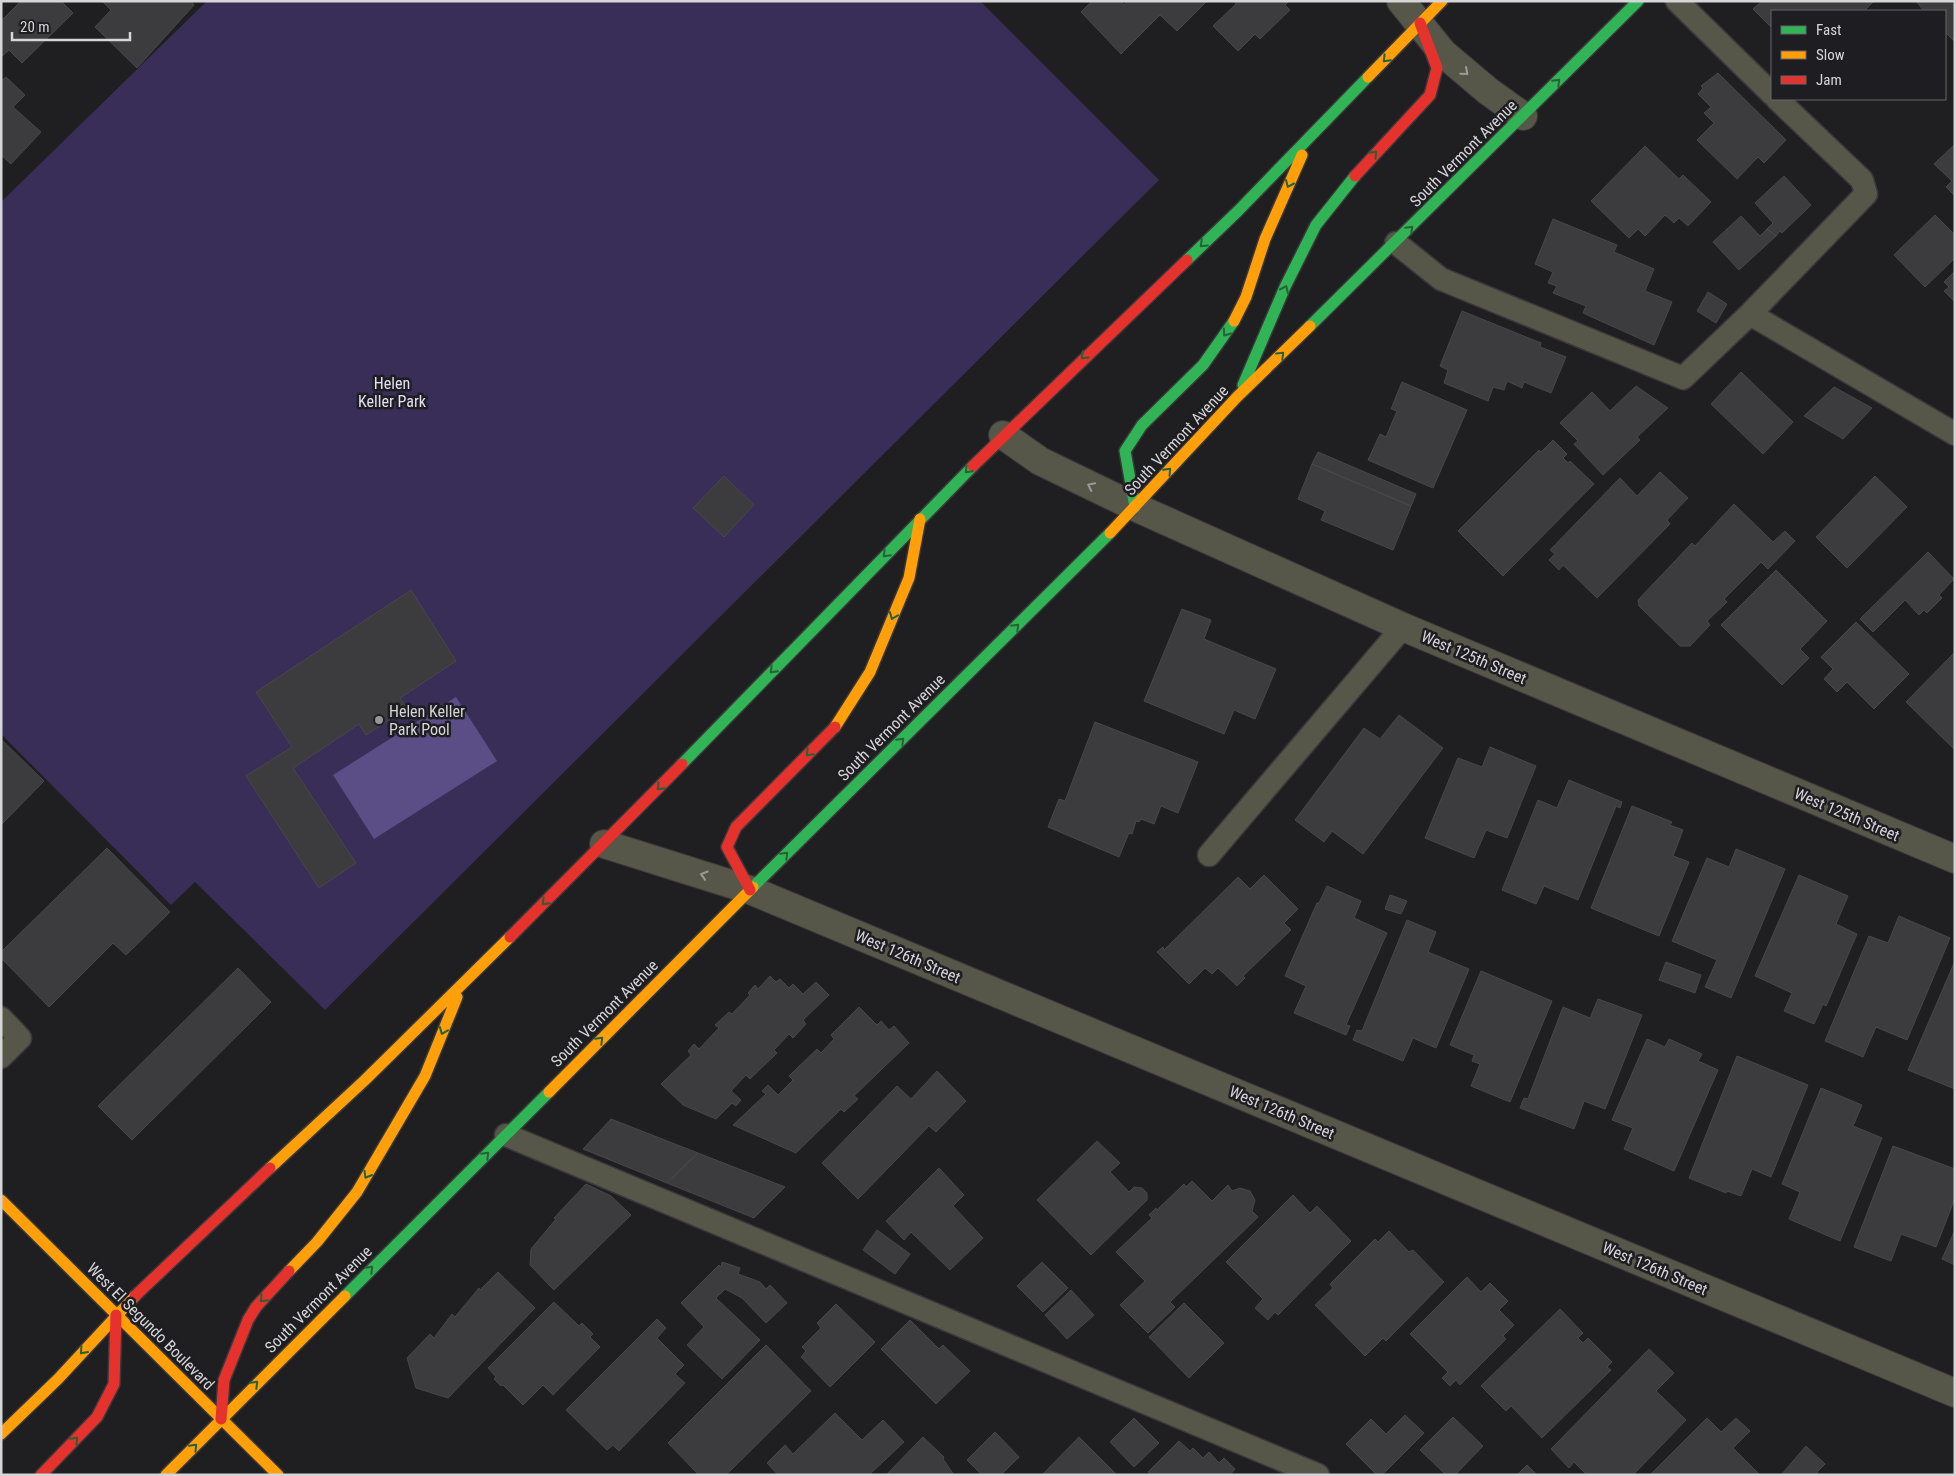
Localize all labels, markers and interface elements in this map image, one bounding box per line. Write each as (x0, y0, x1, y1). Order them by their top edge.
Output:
scale bar (12, 10, 130, 42)
legend (1771, 10, 1946, 100)
text: 20 m (20, 18, 50, 36)
text: Fast (1816, 21, 1841, 39)
text: Slow (1816, 46, 1845, 64)
one-way arrow (1383, 53, 1392, 62)
one-way arrow (1459, 66, 1468, 74)
text: Jam (1816, 71, 1842, 89)
one-way arrow (1552, 78, 1561, 87)
street label: South Vermont Avenue (1406, 96, 1521, 211)
one-way arrow (1368, 151, 1377, 160)
one-way arrow (1285, 179, 1296, 188)
one-way arrow (1404, 226, 1413, 235)
one-way arrow (1199, 238, 1208, 247)
one-way arrow (1278, 285, 1289, 294)
one-way arrow (1223, 328, 1232, 337)
one-way arrow (1081, 350, 1090, 359)
one-way arrow (1275, 352, 1284, 361)
park label: Helen Keller Park (358, 374, 427, 411)
street label: South Vermont Avenue (1120, 381, 1232, 499)
one-way arrow (965, 464, 974, 473)
one-way arrow (1162, 468, 1171, 477)
one-way arrow (1087, 482, 1096, 492)
one-way arrow (883, 548, 892, 557)
one-way arrow (889, 611, 900, 620)
one-way arrow (1010, 624, 1019, 633)
street label: West 125th Street (1418, 627, 1530, 688)
one-way arrow (770, 664, 779, 673)
street label: South Vermont Avenue (834, 670, 949, 785)
place label: Helen Keller Park Pool (389, 702, 465, 739)
marker: Helen Keller Park Pool (373, 714, 385, 726)
one-way arrow (895, 738, 904, 747)
one-way arrow (806, 747, 815, 756)
one-way arrow (657, 781, 666, 790)
street label: West 125th Street (1791, 784, 1903, 845)
one-way arrow (779, 852, 788, 861)
one-way arrow (700, 871, 709, 881)
one-way arrow (542, 896, 551, 905)
street label: West 126th Street (852, 926, 964, 987)
street label: South Vermont Avenue (547, 956, 662, 1071)
one-way arrow (438, 1026, 449, 1035)
one-way arrow (595, 1037, 604, 1046)
street label: West 126th Street (1226, 1082, 1338, 1143)
one-way arrow (480, 1152, 489, 1161)
one-way arrow (364, 1169, 374, 1178)
street label: West 126th Street (1599, 1238, 1711, 1299)
street label: South Vermont Avenue (261, 1242, 376, 1357)
street label: West El Segundo Boulevard (83, 1259, 218, 1394)
one-way arrow (364, 1266, 373, 1275)
one-way arrow (260, 1294, 269, 1303)
one-way arrow (80, 1345, 89, 1354)
one-way arrow (249, 1381, 258, 1390)
one-way arrow (69, 1437, 78, 1446)
one-way arrow (188, 1443, 197, 1452)

